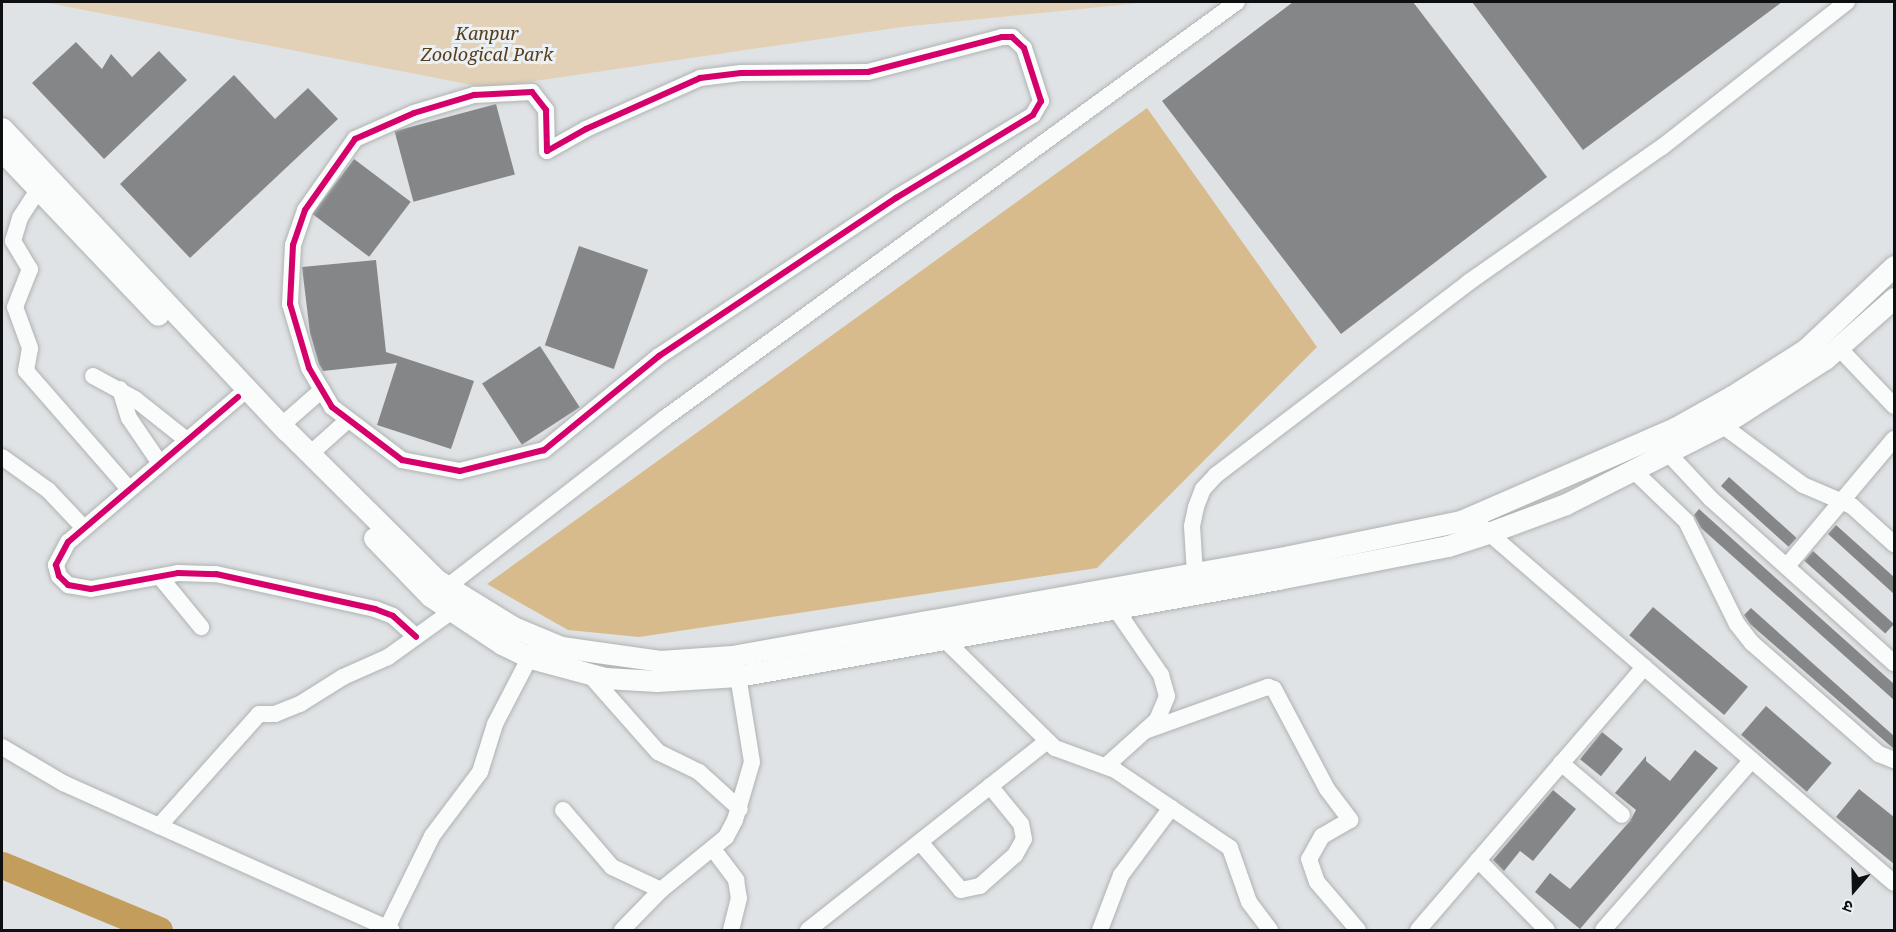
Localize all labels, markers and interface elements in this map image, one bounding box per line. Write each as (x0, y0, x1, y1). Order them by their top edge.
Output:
park label: Kanpur Zoological Park (421, 23, 553, 66)
north arrow (1824, 860, 1884, 920)
text: उ (1840, 895, 1856, 919)

